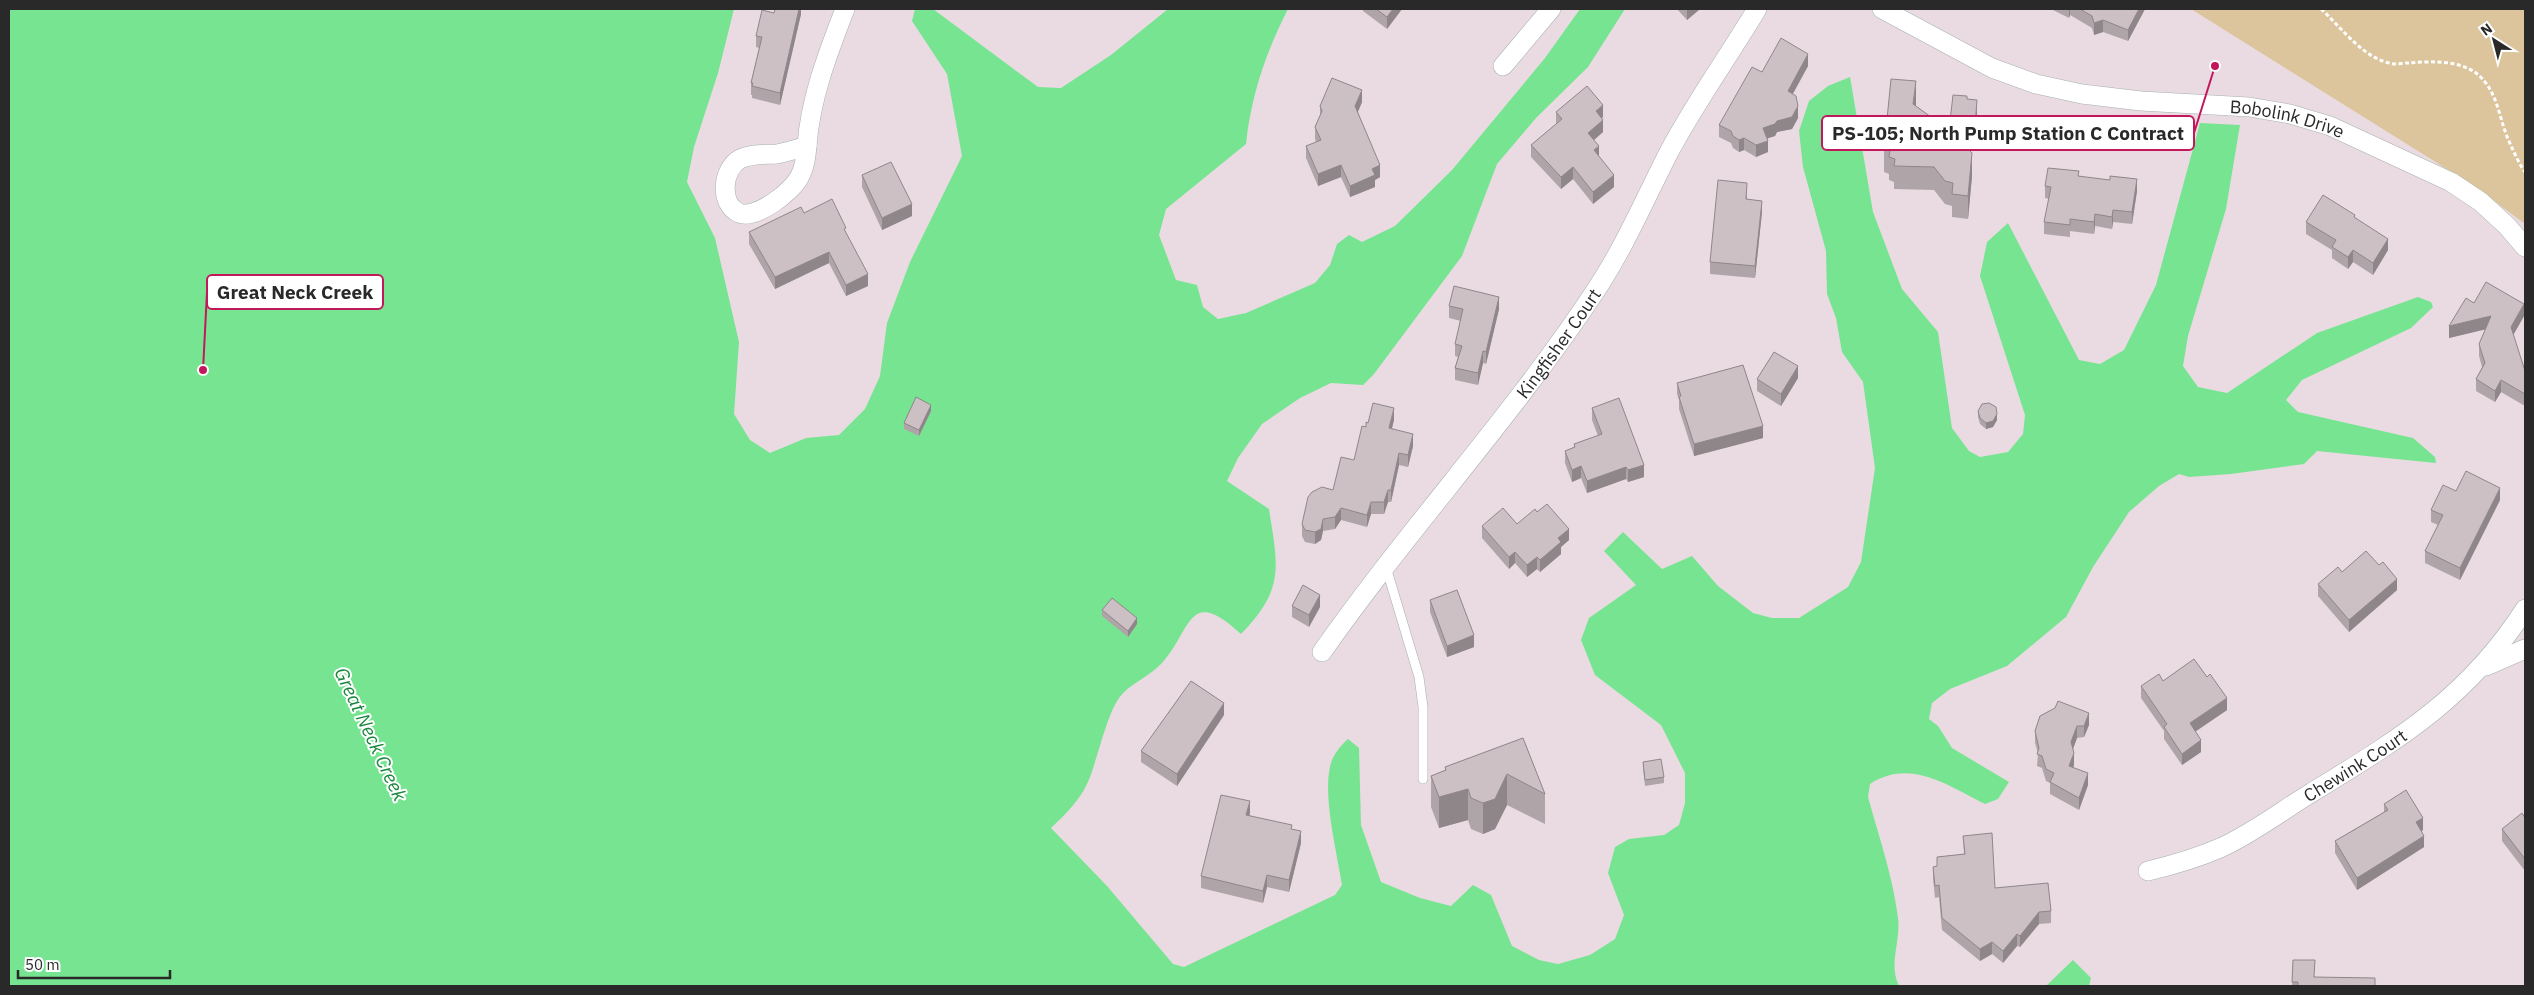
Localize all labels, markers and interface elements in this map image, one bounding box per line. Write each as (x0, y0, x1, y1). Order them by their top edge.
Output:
north arrow (2469, 15, 2519, 65)
text: N (2477, 19, 2496, 40)
street label: Bobolink Drive (2229, 94, 2349, 143)
callout: PS-105; North Pump Station C Contract (1822, 116, 2194, 150)
text: PS-105; North Pump Station C Contract (1832, 121, 2184, 145)
callout: Great Neck Creek (207, 275, 383, 309)
text: Great Neck Creek (217, 280, 373, 304)
street label: Kingfisher Court (1511, 284, 1606, 403)
water label: Great Neck Creek (330, 663, 413, 806)
street label: Chewink Court (2299, 724, 2411, 806)
scale bar (18, 948, 170, 980)
text: 50 m (25, 955, 60, 974)

